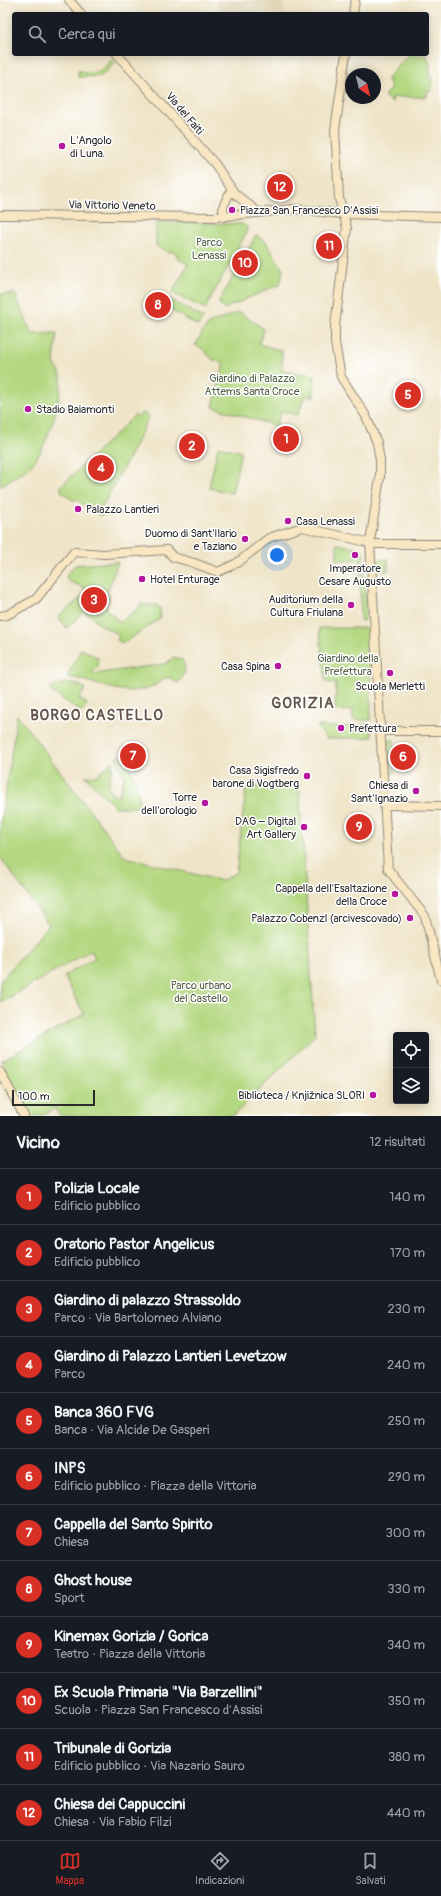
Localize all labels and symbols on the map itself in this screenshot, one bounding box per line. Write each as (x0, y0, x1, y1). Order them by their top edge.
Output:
north arrow (345, 68, 381, 104)
street label: Via del Faiti (163, 89, 206, 137)
place label: L'Angolo di Luna. (70, 134, 112, 160)
marker: L'Angolo di Luna. (57, 141, 67, 151)
pin: 12 (267, 172, 293, 202)
street label: Via Vittorio Veneto (68, 198, 156, 213)
place label: Piazza San Francesco D'Assisi (240, 204, 378, 217)
marker: Piazza San Francesco D'Assisi (227, 205, 237, 215)
pin: 11 (316, 231, 342, 261)
park label: Parco Lenassi (192, 236, 226, 262)
pin: 10 (232, 248, 258, 278)
pin: 8 (145, 290, 171, 320)
park label: Giardino di Palazzo Attems Santa Croce (205, 372, 300, 398)
pin: 5 (395, 380, 421, 410)
place label: Stadio Baiamonti (36, 403, 114, 416)
marker: Stadio Baiamonti (23, 404, 33, 414)
pin: 1 (273, 424, 299, 454)
pin: 2 (179, 431, 205, 461)
pin: 4 (88, 453, 114, 483)
place label: Palazzo Lantieri (86, 503, 159, 516)
marker: Palazzo Lantieri (73, 504, 83, 514)
place label: Casa Lenassi (296, 515, 355, 528)
marker: Casa Lenassi (283, 516, 293, 526)
place label: Duomo di Sant'Ilario e Taziano (145, 527, 237, 553)
marker: Duomo di Sant'Ilario e Taziano (240, 534, 250, 544)
your location (267, 545, 287, 565)
marker: Imperatore Cesare Augusto (350, 550, 360, 560)
place label: Imperatore Cesare Augusto (319, 562, 391, 588)
place label: Hotel Enturage (150, 573, 220, 586)
marker: Hotel Enturage (137, 574, 147, 584)
pin: 3 (81, 585, 107, 615)
place label: Auditorium della Cultura Friulana (269, 593, 343, 619)
marker: Auditorium della Cultura Friulana (346, 600, 356, 610)
park label: Giardino della Prefettura (317, 652, 379, 678)
place label: Casa Spina (221, 660, 270, 673)
marker: Casa Spina (273, 661, 283, 671)
marker: Scuola Merletti (385, 668, 395, 678)
place label: Scuola Merletti (355, 680, 425, 693)
district label: GORIZIA (271, 694, 335, 713)
district label: BORGO CASTELLO (30, 706, 164, 725)
place label: Prefettura (349, 722, 397, 735)
marker: Prefettura (336, 723, 346, 733)
pin: 7 (120, 741, 146, 771)
pin: 6 (390, 742, 416, 772)
place label: Casa Sigisfredo barone di Vogtberg (212, 764, 299, 790)
marker: Casa Sigisfredo barone di Vogtberg (302, 771, 312, 781)
place label: Chiesa di Sant'Ignazio (351, 779, 408, 805)
marker: Chiesa di Sant'Ignazio (411, 786, 421, 796)
place label: Torre dell'orologio (141, 791, 198, 817)
marker: Torre dell'orologio (200, 798, 210, 808)
pin: 9 (346, 812, 372, 842)
place label: DAG – Digital Art Gallery (235, 815, 296, 841)
marker: DAG – Digital Art Gallery (299, 822, 309, 832)
place label: Cappella dell'Esaltazione della Croce (275, 882, 388, 908)
marker: Cappella dell'Esaltazione della Croce (390, 889, 400, 899)
place label: Palazzo Cobenzl (arcivescovado) (251, 912, 402, 925)
marker: Palazzo Cobenzl (arcivescovado) (405, 913, 415, 923)
park label: Parco urbano del Castello (171, 979, 231, 1005)
scale bar (12, 1088, 95, 1107)
place label: Biblioteca / Knjižnica SLORI (238, 1089, 365, 1102)
marker: Biblioteca / Knjižnica SLORI (368, 1090, 378, 1100)

